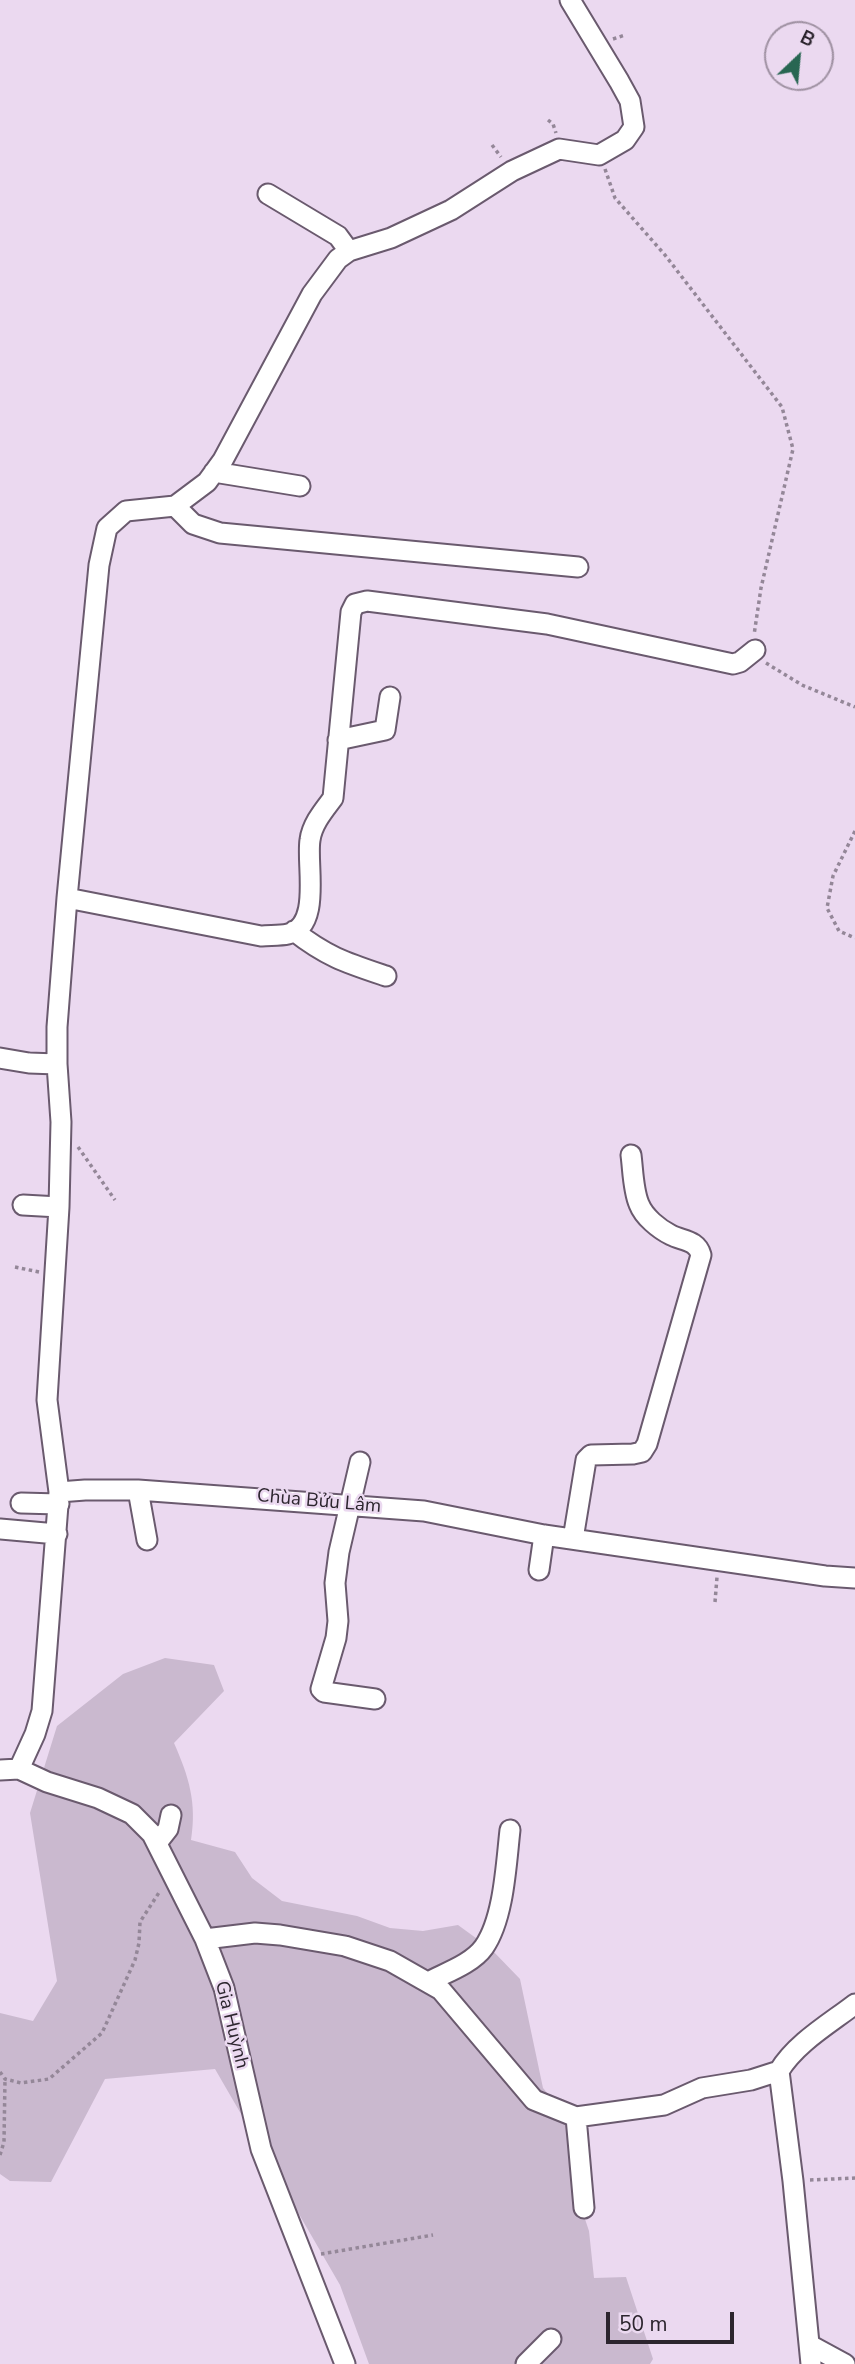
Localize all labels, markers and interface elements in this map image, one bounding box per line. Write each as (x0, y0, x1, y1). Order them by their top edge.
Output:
north arrow (764, 21, 834, 91)
text: B (796, 24, 819, 53)
street label: Chùa Bửu Lâm (256, 1485, 382, 1519)
street label: Gia Huỳnh (209, 1979, 253, 2071)
scale bar (610, 2298, 738, 2342)
text: 50 m (619, 2310, 668, 2338)

